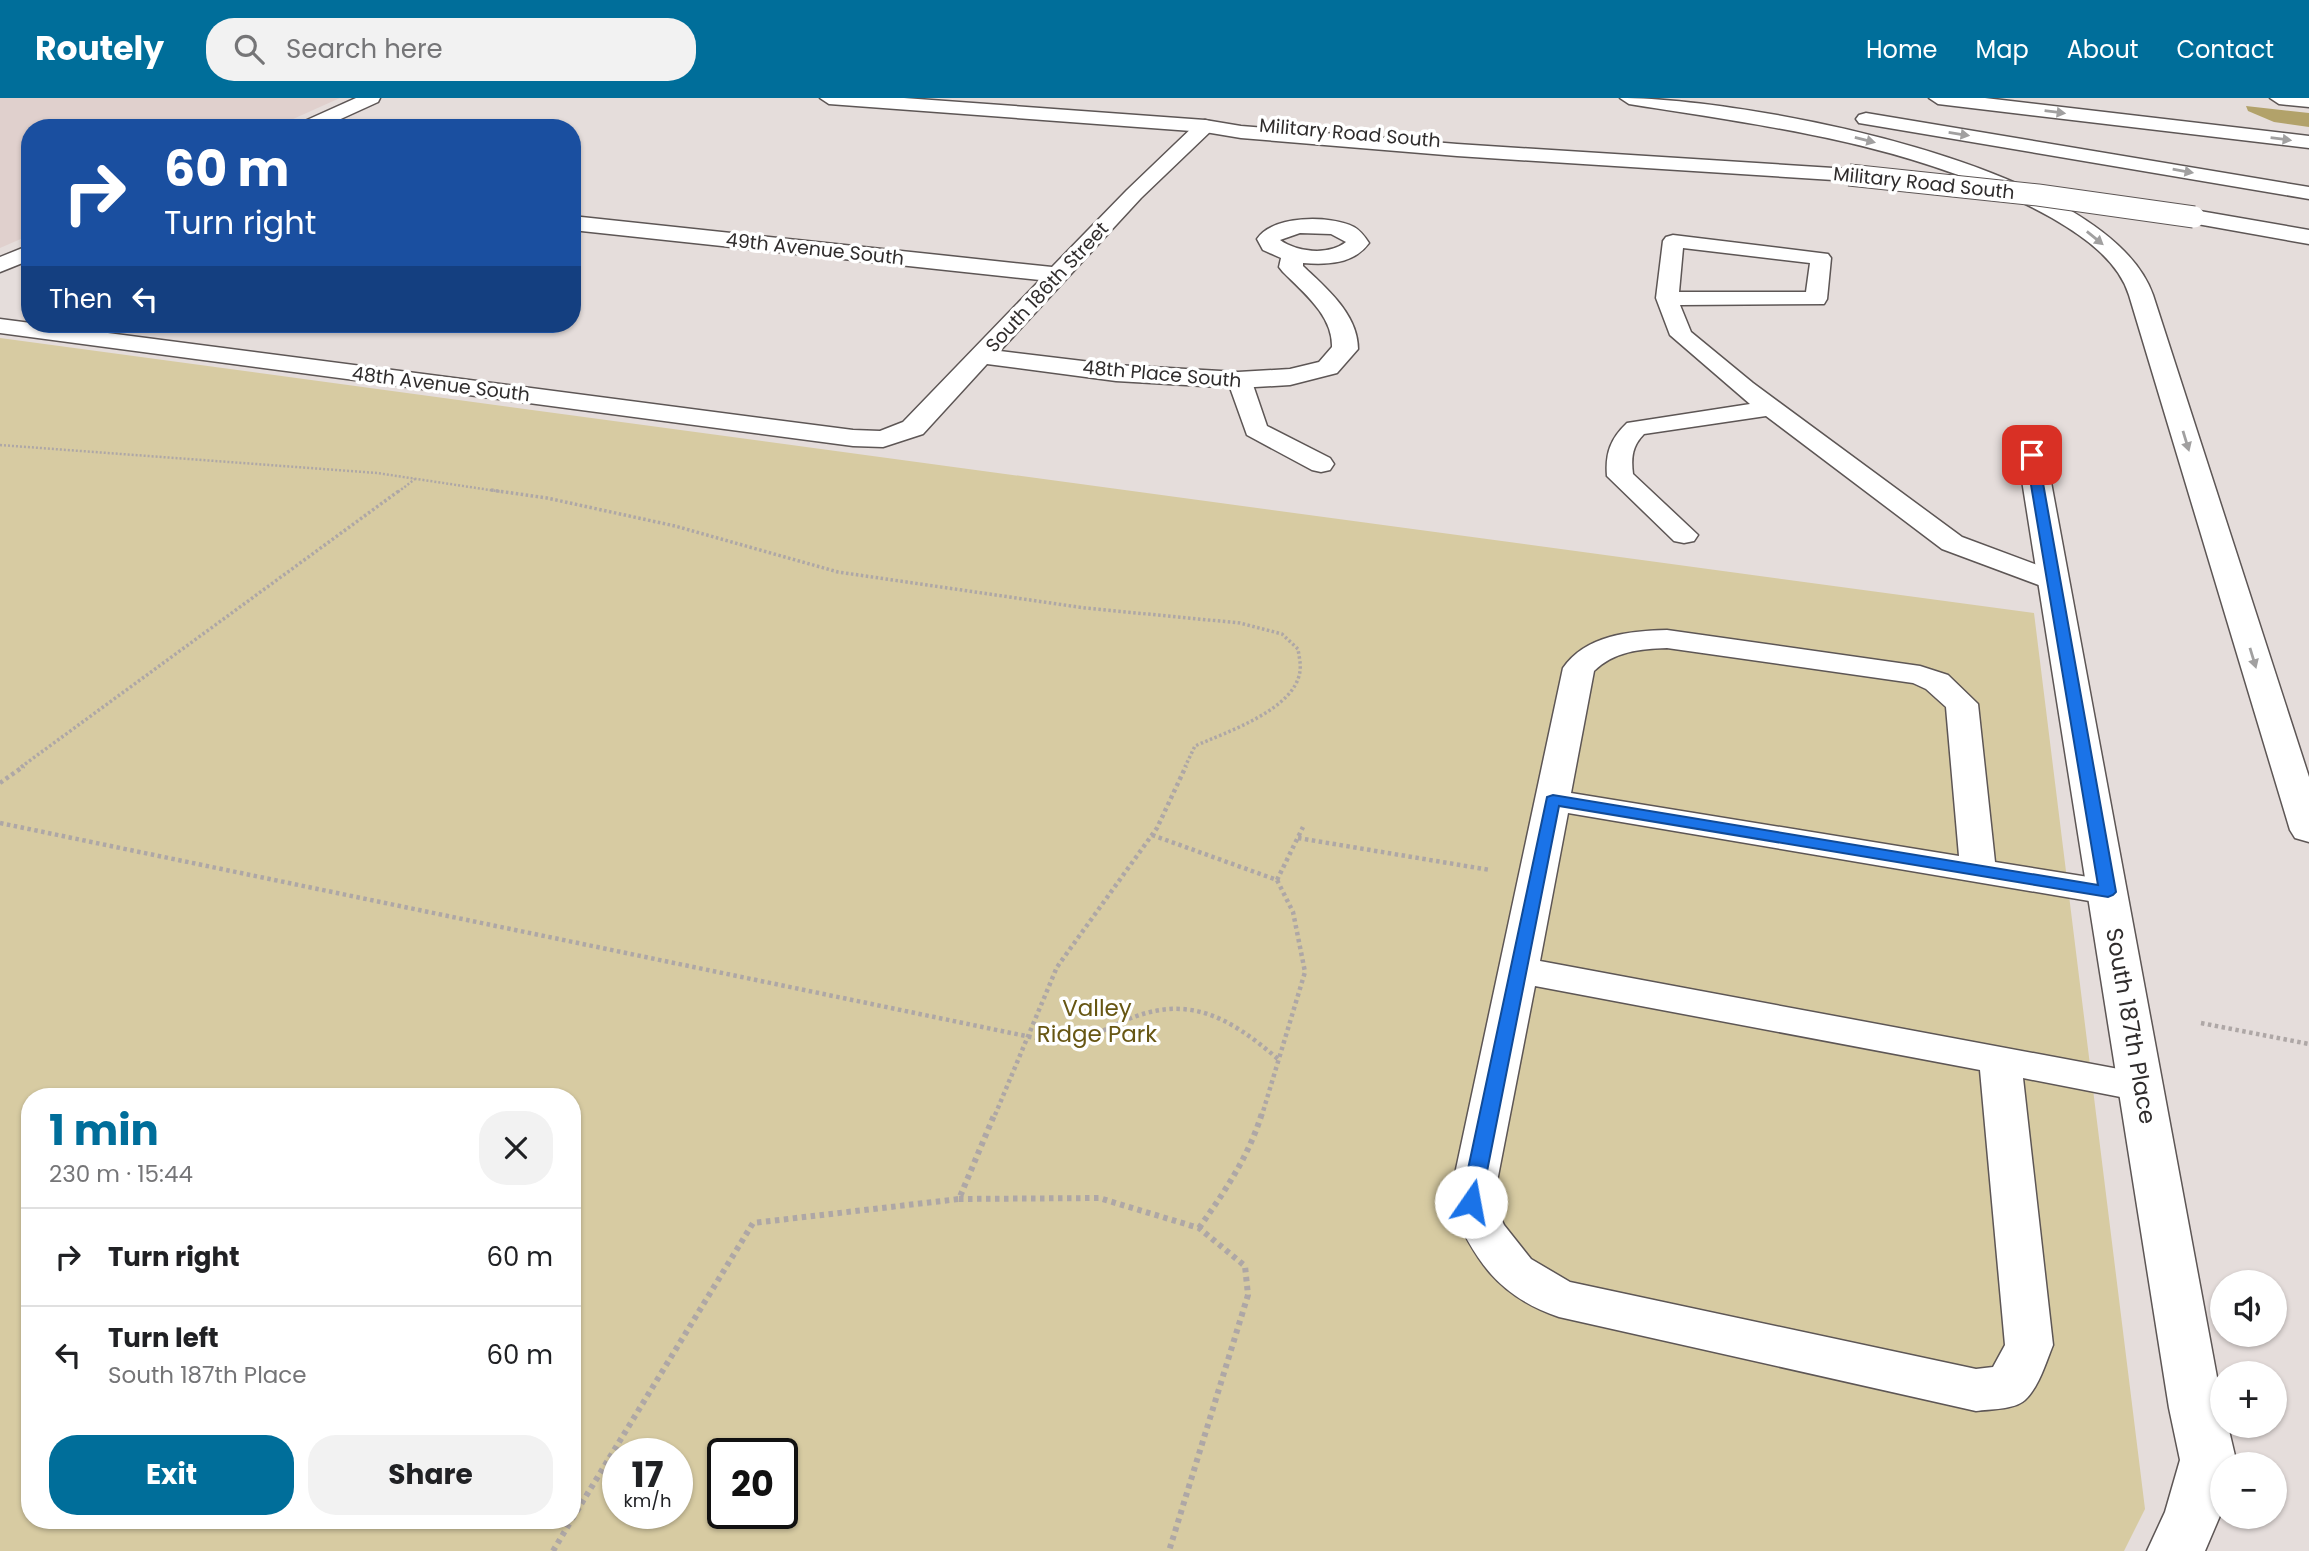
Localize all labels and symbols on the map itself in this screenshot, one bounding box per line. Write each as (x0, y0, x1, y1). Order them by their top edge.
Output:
one-way arrow (2044, 106, 2066, 117)
street label: Military Road South (1258, 112, 1442, 154)
one-way arrow (1948, 129, 1970, 140)
one-way arrow (2270, 134, 2292, 145)
one-way arrow (1854, 135, 1876, 146)
street label: Military Road South (1832, 160, 2016, 206)
one-way arrow (2173, 166, 2195, 177)
street label: South 186th Street (979, 216, 1115, 358)
street label: 49th Avenue South (725, 226, 905, 272)
one-way arrow (2085, 230, 2103, 245)
street label: 48th Place South (1081, 354, 1243, 394)
street label: 48th Avenue South (350, 360, 532, 408)
pin (2002, 425, 2062, 485)
one-way arrow (2181, 431, 2191, 452)
one-way arrow (2249, 648, 2259, 669)
street label: South 187th Place (2098, 925, 2164, 1127)
park label: Valley Ridge Park (1037, 992, 1157, 1050)
position arrow (1434, 1165, 1508, 1239)
speed limit sign: 20 (707, 1438, 798, 1529)

